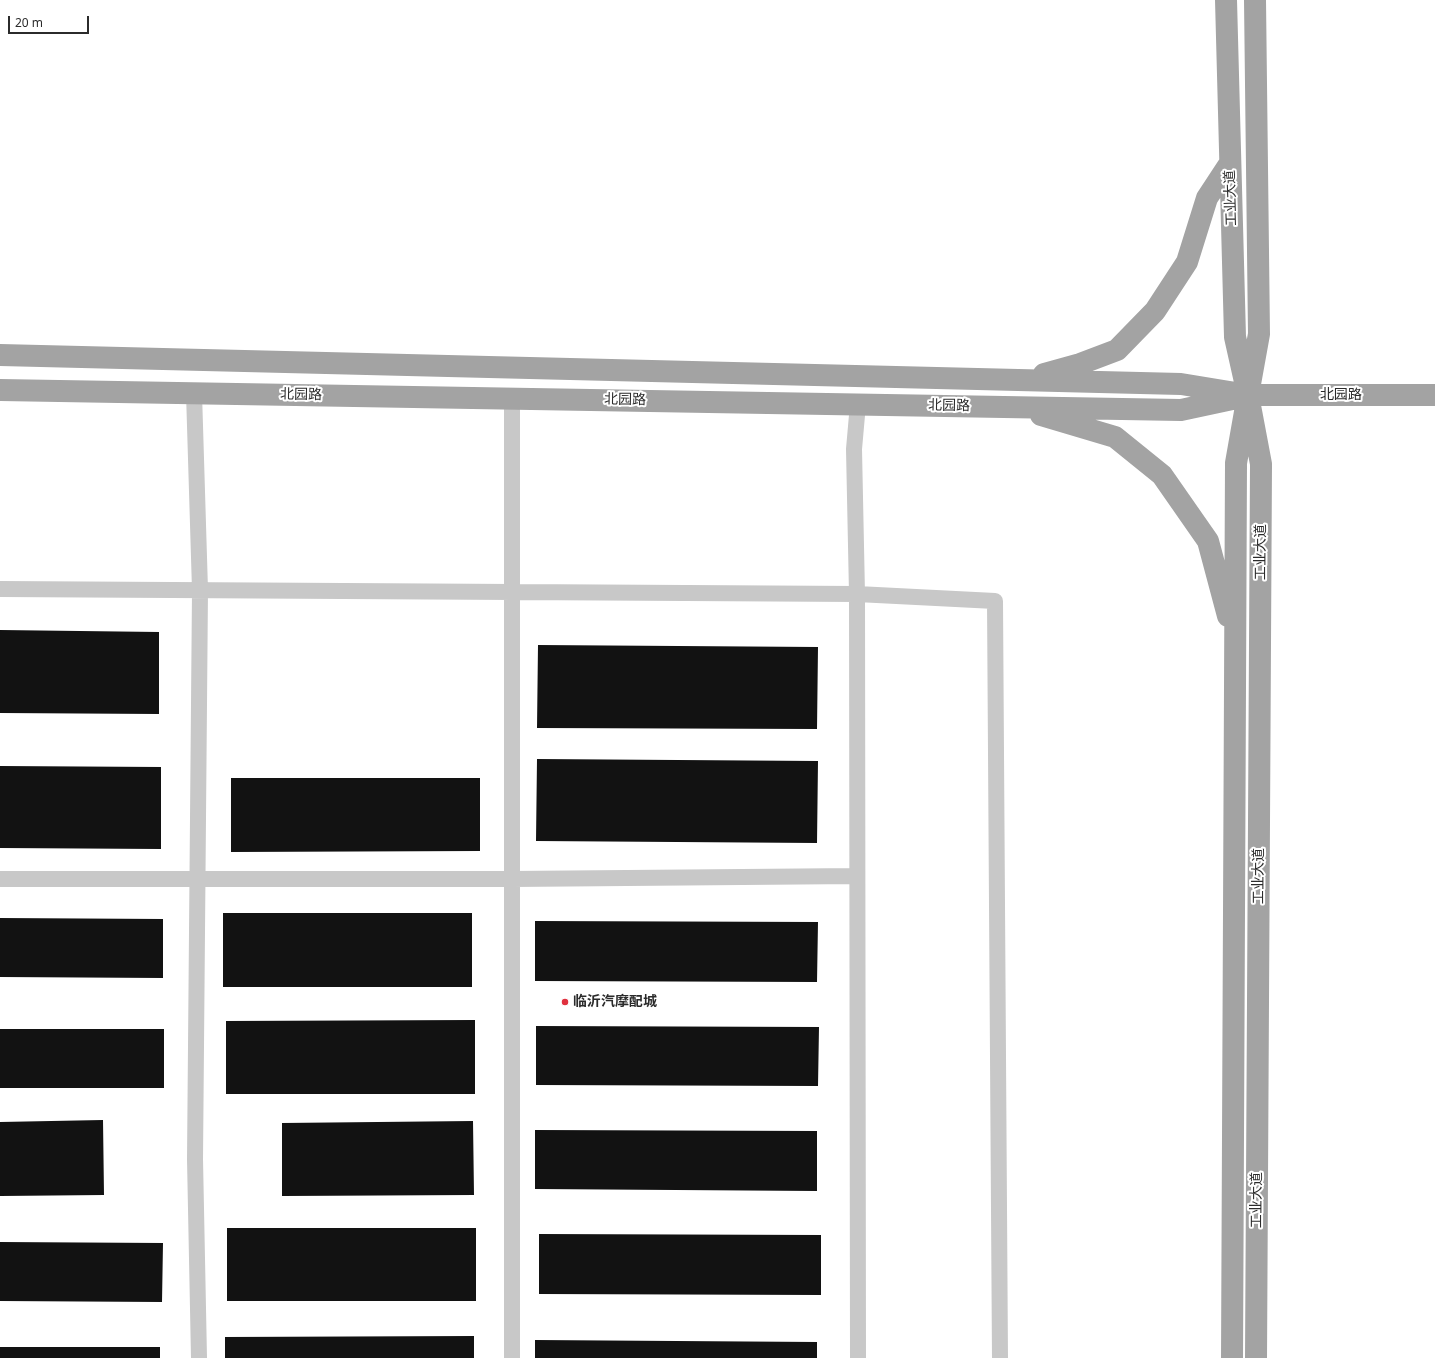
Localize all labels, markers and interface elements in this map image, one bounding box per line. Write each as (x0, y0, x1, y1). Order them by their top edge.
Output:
scale bar (10, 8, 91, 34)
text: 20 m (15, 14, 43, 31)
street label: 工业大道 (1222, 170, 1240, 226)
street label: 北园路 (280, 386, 322, 404)
street label: 北园路 (1320, 387, 1362, 403)
street label: 北园路 (604, 391, 646, 409)
street label: 北园路 (928, 397, 970, 415)
street label: 工业大道 (1253, 524, 1269, 580)
street label: 工业大道 (1251, 848, 1267, 904)
place label: 临沂汽摩配城 (573, 994, 657, 1010)
marker: 临沂汽摩配城 (560, 997, 570, 1007)
street label: 工业大道 (1249, 1172, 1265, 1228)

